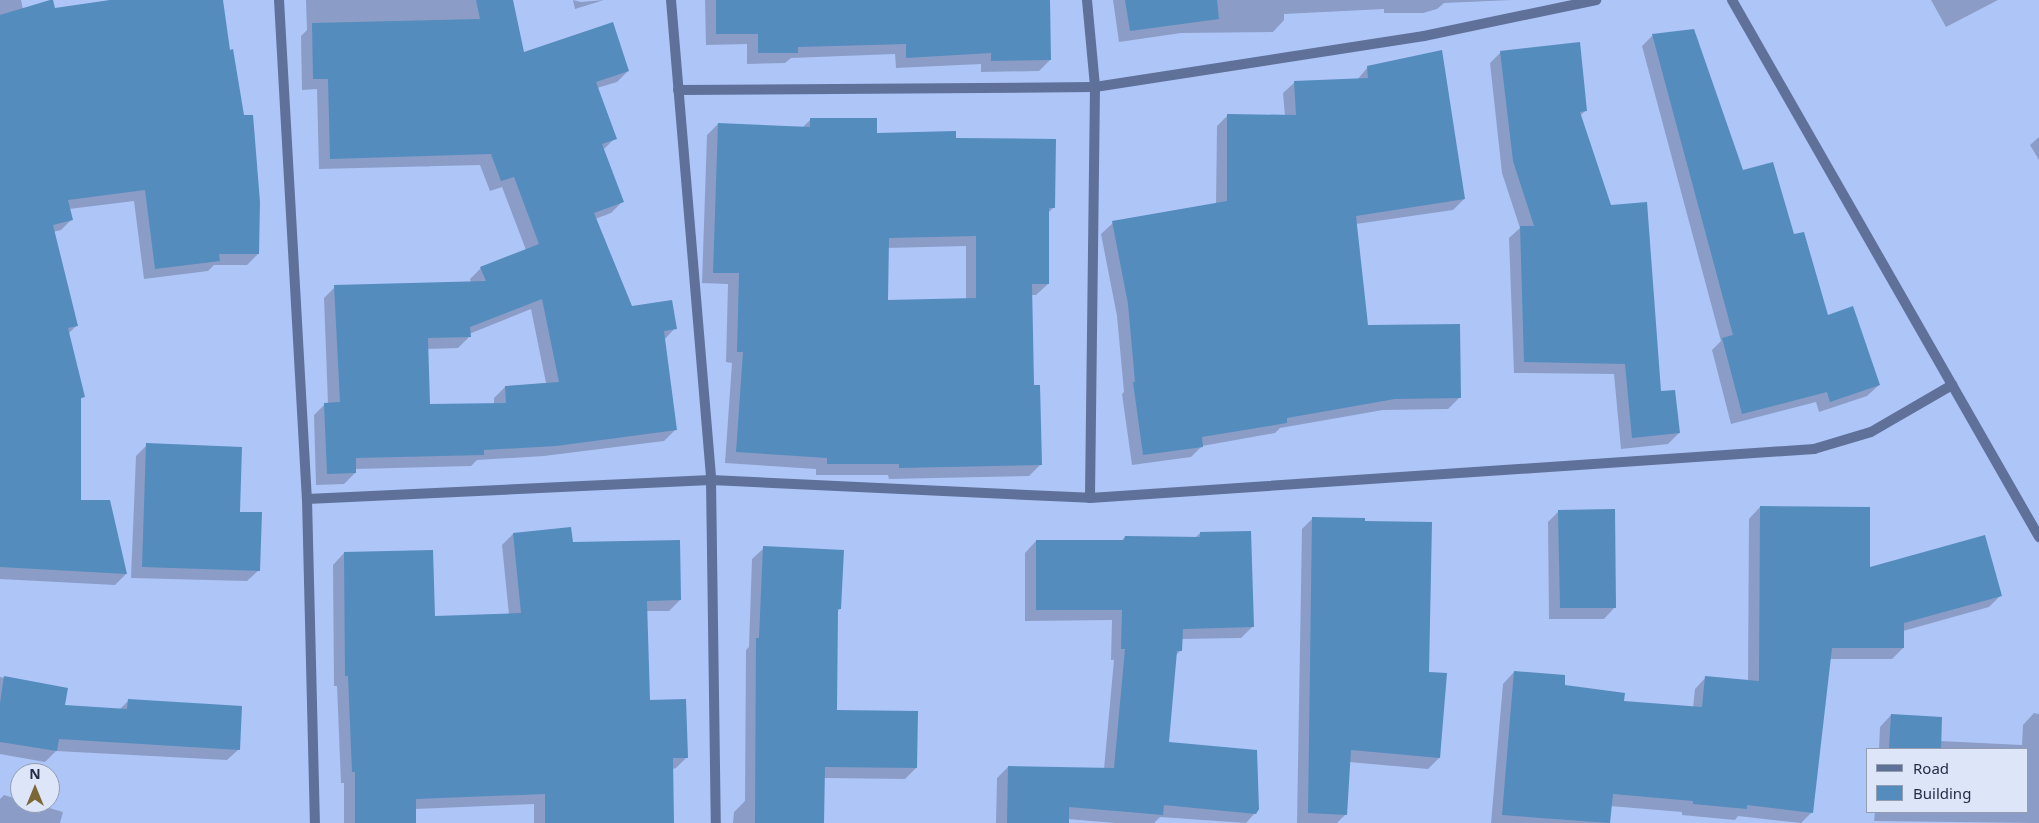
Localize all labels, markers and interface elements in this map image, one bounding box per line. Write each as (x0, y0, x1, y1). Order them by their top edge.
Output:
legend (1866, 748, 2029, 813)
text: Road (1913, 758, 1949, 778)
north arrow (10, 763, 60, 813)
text: N (29, 764, 41, 783)
text: Building (1913, 783, 1971, 803)

